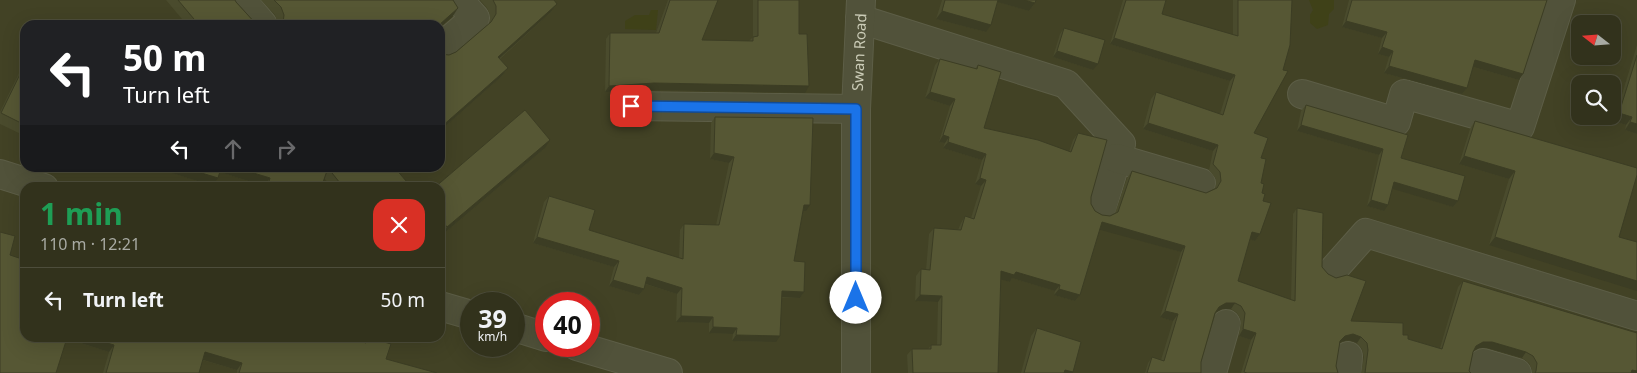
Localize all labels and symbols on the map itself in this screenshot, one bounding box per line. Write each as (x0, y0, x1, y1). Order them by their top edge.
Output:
street label: Swan Road (847, 13, 870, 91)
north arrow (1571, 15, 1621, 65)
pin (610, 85, 652, 127)
position arrow (829, 271, 881, 323)
speed limit sign: 40 (535, 292, 600, 357)

